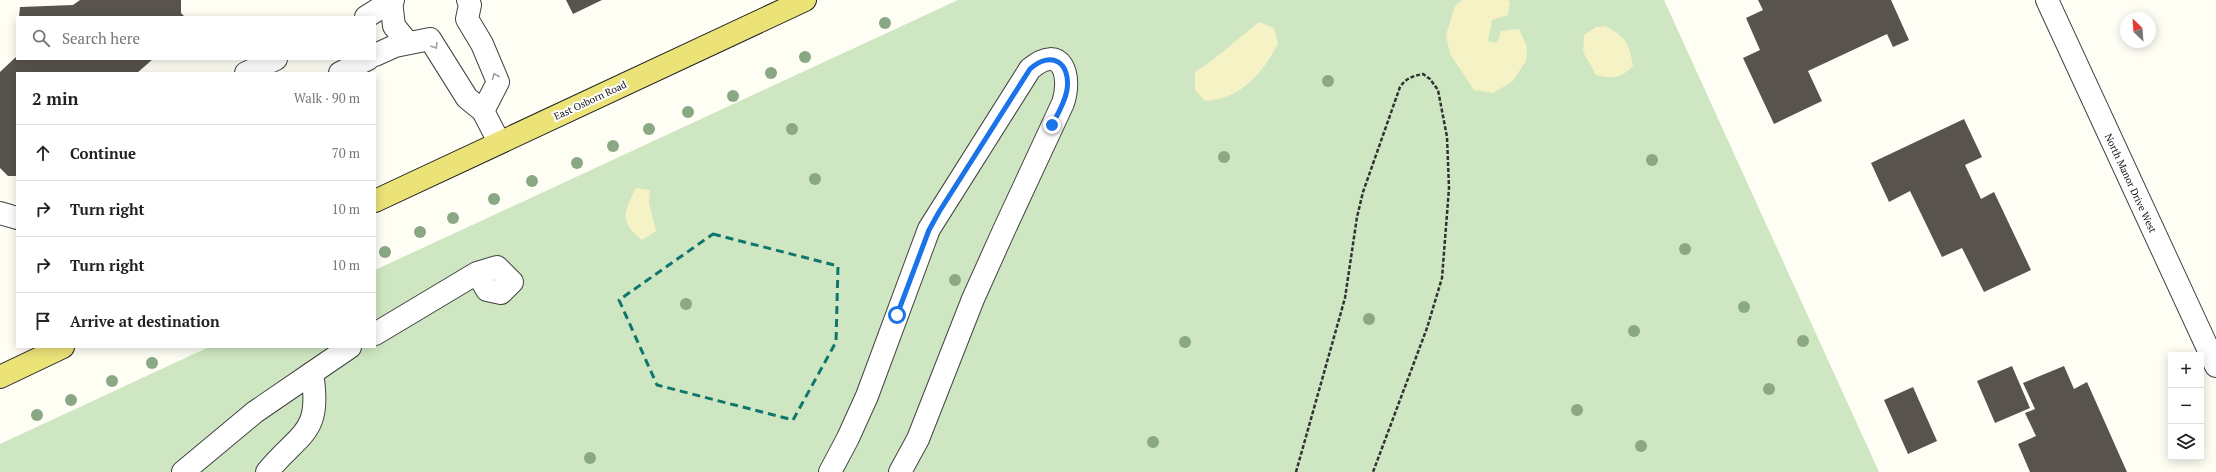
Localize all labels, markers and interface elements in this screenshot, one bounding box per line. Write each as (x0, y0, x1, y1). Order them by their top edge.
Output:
north arrow (2120, 12, 2156, 48)
search box (16, 16, 376, 60)
icon: search (30, 27, 52, 49)
text: Search here (62, 28, 140, 48)
one-way arrow (430, 42, 438, 49)
one-way arrow (492, 73, 500, 80)
street label: East Osborn Road (552, 78, 629, 123)
text: 2 min (32, 87, 79, 110)
text: Walk · 90 m (294, 89, 360, 107)
route end (1043, 116, 1061, 134)
street label: North Manor Drive West (2102, 131, 2159, 235)
icon: ahead (32, 142, 54, 164)
text: Continue (70, 143, 136, 163)
text: 70 m (332, 144, 360, 162)
icon: right (32, 198, 54, 220)
text: Turn right (70, 199, 145, 219)
text: 10 m (332, 200, 360, 218)
icon: right (32, 254, 54, 276)
text: Turn right (70, 255, 145, 275)
text: 10 m (332, 256, 360, 274)
route start (888, 306, 906, 324)
icon: arrive (32, 310, 54, 332)
text: Arrive at destination (70, 311, 220, 331)
map controls (2168, 352, 2204, 460)
button: + (2168, 352, 2204, 388)
button: − (2168, 388, 2204, 424)
button: layers (2168, 424, 2204, 460)

